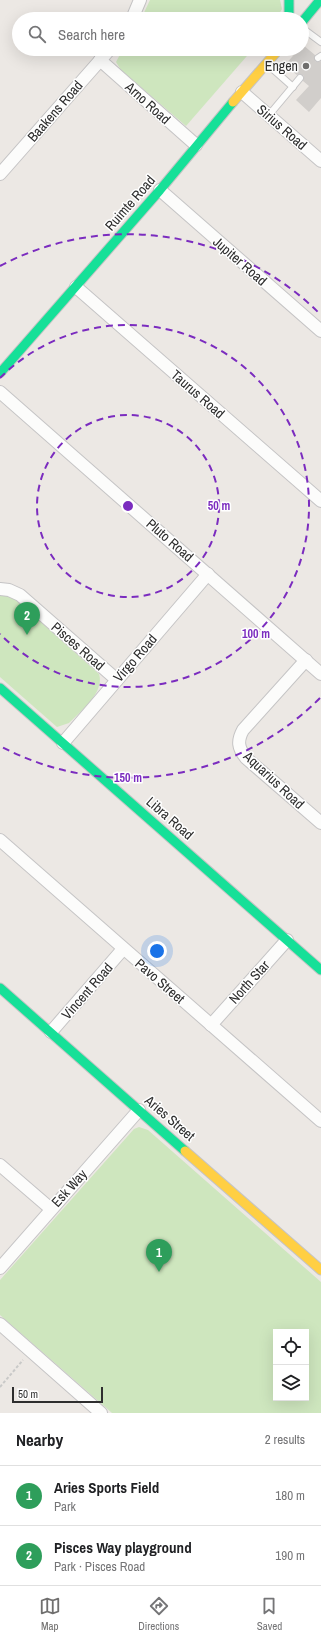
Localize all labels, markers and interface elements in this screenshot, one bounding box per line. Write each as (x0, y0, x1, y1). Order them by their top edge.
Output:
search box (12, 12, 309, 56)
icon: search (26, 23, 48, 45)
text: Search here (58, 24, 125, 45)
place label: Engen (265, 57, 298, 75)
marker: Engen (301, 61, 311, 71)
street label: Baakens Road (24, 77, 86, 145)
street label: Arno Road (121, 77, 174, 128)
street label: Sirius Road (253, 100, 311, 154)
street label: Ruimte Road (101, 172, 159, 234)
street label: Jupiter Road (209, 233, 271, 289)
street label: Taurus Road (167, 366, 229, 422)
text: 50 m (208, 498, 230, 514)
centre of rings (121, 499, 135, 513)
street label: Pluto Road (143, 515, 197, 565)
pin: 2 (14, 602, 40, 635)
street label: Pisces Road (48, 618, 108, 674)
text: 100 m (242, 626, 270, 642)
street label: Virgo Road (109, 630, 161, 686)
street label: Aquarius Road (239, 747, 308, 813)
text: 150 m (114, 770, 142, 786)
street label: Libra Road (143, 793, 197, 843)
your location (147, 941, 167, 961)
street label: Pavo Street (131, 955, 189, 1007)
street label: North Star (225, 956, 273, 1007)
street label: Vincent Road (57, 959, 117, 1023)
street label: Aries Street (140, 1091, 199, 1145)
street label: Esk Way (47, 1165, 91, 1211)
pin: 1 (146, 1239, 172, 1272)
map controls (273, 1329, 309, 1401)
button: locate (273, 1329, 309, 1365)
button: layers (273, 1365, 309, 1401)
scale bar (12, 1385, 103, 1404)
text: 50 m (18, 1387, 38, 1401)
text: Nearby (16, 1428, 63, 1451)
text: 2 results (265, 1431, 305, 1448)
text: Aries Sports Field (54, 1477, 159, 1498)
text: 1 (26, 1487, 32, 1504)
text: 180 m (275, 1487, 305, 1504)
text: Park (54, 1498, 76, 1515)
text: Pisces Way playground (54, 1537, 192, 1558)
text: 2 (26, 1547, 32, 1564)
text: 190 m (275, 1547, 305, 1564)
text: Park · Pisces Road (54, 1558, 145, 1575)
tab: Map (39, 1595, 61, 1633)
tab: Directions (138, 1595, 179, 1633)
tab: Saved (257, 1595, 282, 1633)

